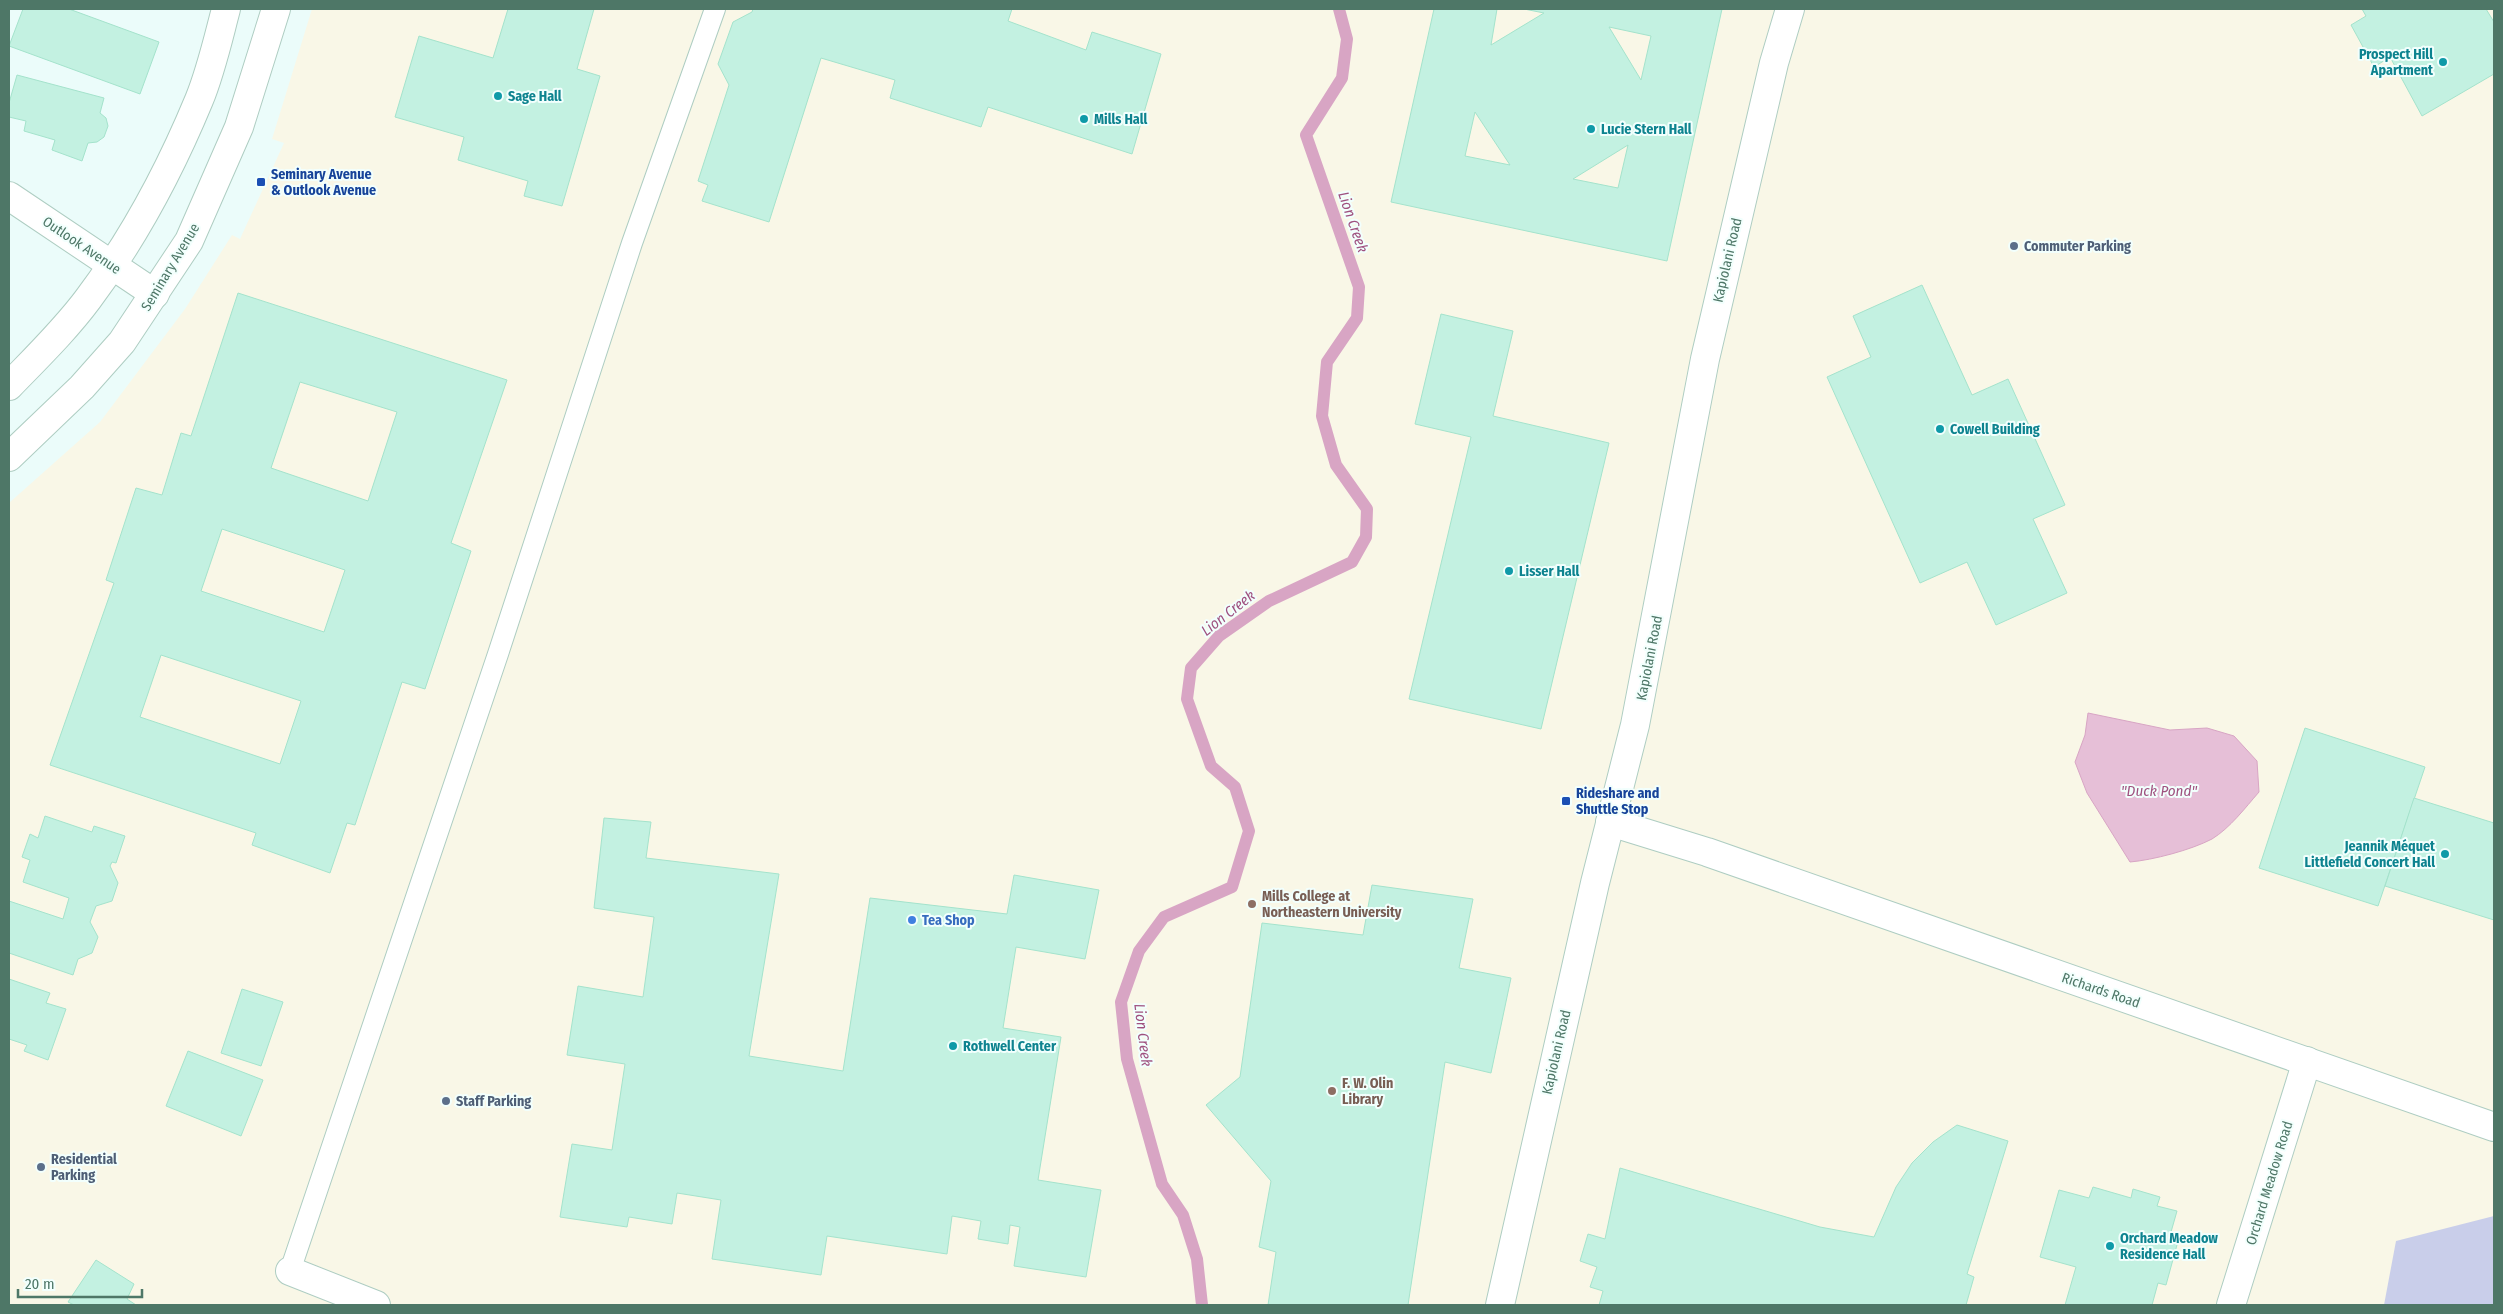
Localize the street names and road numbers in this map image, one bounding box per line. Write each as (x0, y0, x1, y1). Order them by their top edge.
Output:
street label: Outlook Avenue (39, 213, 124, 278)
street label: Kapiolani Road (1710, 216, 1745, 304)
street label: Seminary Avenue (138, 220, 203, 314)
street label: Kapiolani Road (1633, 614, 1666, 702)
street label: Richards Road (2059, 969, 2142, 1012)
street label: Kapiolani Road (1539, 1008, 1574, 1096)
street label: Orchard Meadow Road (2243, 1119, 2296, 1247)

